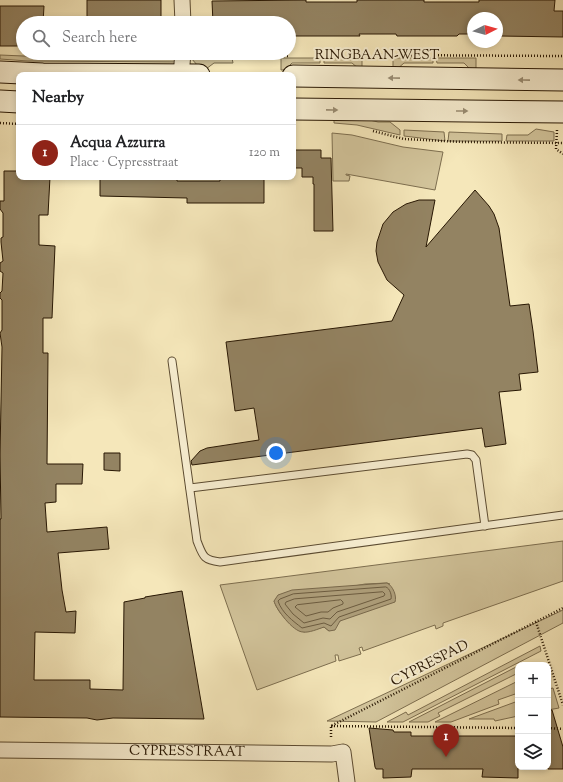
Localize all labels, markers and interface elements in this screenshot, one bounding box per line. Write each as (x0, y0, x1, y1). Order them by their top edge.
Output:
north arrow (467, 12, 503, 48)
search box (16, 16, 296, 60)
icon: search (30, 27, 52, 49)
text: Search here (62, 28, 137, 49)
street label: RINGBAAN-WEST (315, 46, 439, 66)
one-way arrow (387, 75, 400, 81)
one-way arrow (517, 77, 530, 83)
text: Nearby (32, 86, 84, 110)
one-way arrow (326, 107, 339, 113)
one-way arrow (456, 108, 469, 114)
text: Acqua Azzurra (70, 133, 166, 154)
text: 1 (43, 144, 47, 162)
text: 120 m (249, 144, 280, 162)
text: Place · Cypresstraat (70, 154, 178, 172)
your location (266, 443, 286, 463)
street label: CYPRESPAD (388, 636, 472, 692)
map controls (515, 662, 551, 770)
button: + (515, 662, 551, 698)
button: − (515, 698, 551, 734)
pin: 1 (433, 724, 459, 757)
button: layers (515, 734, 551, 770)
street label: CYPRESSTRAAT (129, 742, 245, 763)

